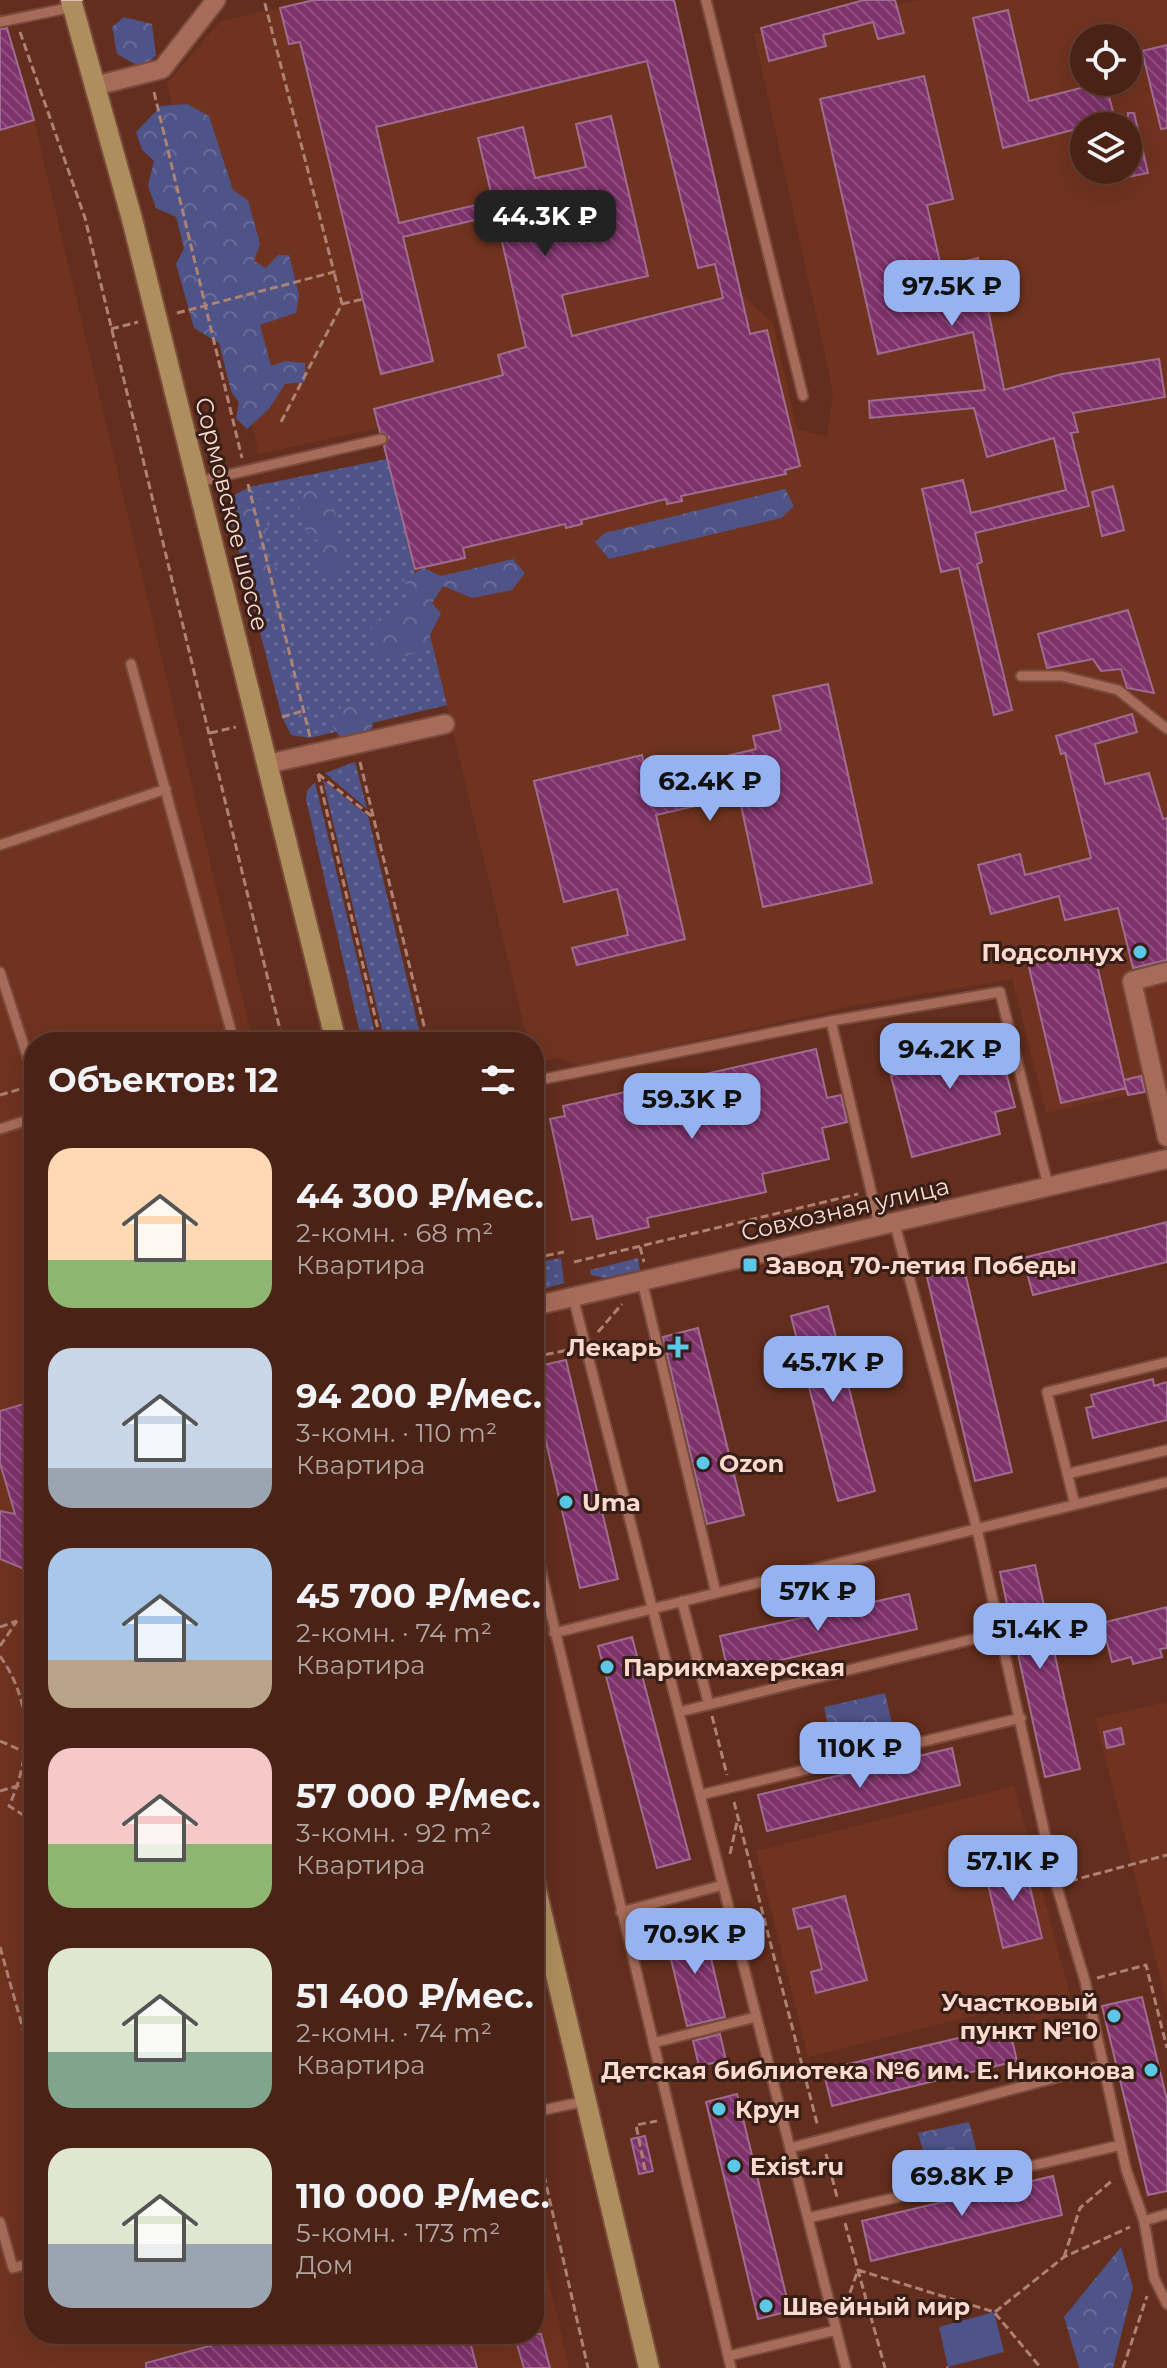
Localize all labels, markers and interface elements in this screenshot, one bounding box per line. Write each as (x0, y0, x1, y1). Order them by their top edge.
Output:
map controls (1070, 24, 1142, 184)
button: locate (1070, 24, 1142, 96)
button: layers (1070, 112, 1142, 184)
pin: 44.3K ₽ (471, 190, 619, 258)
text: 44.3K ₽ (492, 200, 598, 232)
pin: 97.5K ₽ (878, 260, 1026, 328)
text: 97.5K ₽ (902, 270, 1002, 302)
street label: Сормовское шоссе (189, 394, 275, 634)
pin: 62.4K ₽ (636, 755, 784, 823)
text: 62.4K ₽ (658, 765, 762, 797)
place label: Подсолнух (982, 938, 1125, 967)
marker: Подсолнух (1131, 943, 1149, 961)
pin: 94.2K ₽ (876, 1023, 1024, 1091)
text: 94.2K ₽ (898, 1033, 1002, 1065)
icon: filters (476, 1058, 520, 1102)
text: Объектов: 12 (48, 1059, 278, 1101)
pin: 59.3K ₽ (618, 1073, 766, 1141)
text: 59.3K ₽ (642, 1083, 742, 1115)
street label: Совхозная улица (738, 1171, 952, 1247)
text: 44 300 ₽/мес. (296, 1175, 544, 1217)
icon: home (112, 1180, 208, 1276)
text: 2-комн. · 68 m² (296, 1217, 493, 1249)
text: Квартира (296, 1249, 425, 1281)
place label: Завод 70-летия Победы (765, 1251, 1077, 1280)
marker: Завод 70-летия Победы (741, 1256, 759, 1274)
place label: Лекарь (567, 1333, 662, 1362)
pin: 45.7K ₽ (759, 1336, 907, 1404)
marker: Лекарь (669, 1338, 687, 1356)
text: 45.7K ₽ (782, 1346, 884, 1378)
text: 94 200 ₽/мес. (296, 1375, 542, 1417)
icon: home (112, 1380, 208, 1476)
text: 3-комн. · 110 m² (296, 1417, 497, 1449)
text: Квартира (296, 1449, 425, 1481)
place label: Ozon (719, 1449, 784, 1478)
marker: Ozon (694, 1454, 712, 1472)
place label: Uma (582, 1488, 641, 1517)
marker: Uma (557, 1493, 575, 1511)
pin: 57K ₽ (762, 1565, 874, 1633)
text: 45 700 ₽/мес. (296, 1575, 541, 1617)
text: 57K ₽ (779, 1575, 857, 1607)
icon: home (112, 1580, 208, 1676)
pin: 51.4K ₽ (966, 1603, 1114, 1671)
text: 51.4K ₽ (991, 1613, 1089, 1645)
text: 2-комн. · 74 m² (296, 1617, 492, 1649)
text: Квартира (296, 1649, 425, 1681)
place label: Парикмахерская (623, 1653, 845, 1682)
marker: Парикмахерская (598, 1658, 616, 1676)
pin: 110K ₽ (795, 1722, 925, 1790)
text: 110K ₽ (818, 1732, 902, 1764)
text: 57 000 ₽/мес. (296, 1775, 541, 1817)
icon: home (112, 1780, 208, 1876)
text: 3-комн. · 92 m² (296, 1817, 492, 1849)
pin: 57.1K ₽ (939, 1835, 1087, 1903)
text: 57.1K ₽ (966, 1845, 1060, 1877)
text: Квартира (296, 1849, 425, 1881)
pin: 70.9K ₽ (621, 1908, 769, 1976)
text: 70.9K ₽ (643, 1918, 747, 1950)
text: 51 400 ₽/мес. (296, 1975, 534, 2017)
icon: home (112, 1980, 208, 2076)
place label: Участковый пункт №10 (941, 1988, 1098, 2045)
marker: Участковый пункт №10 (1105, 2007, 1123, 2025)
text: 2-комн. · 74 m² (296, 2017, 492, 2049)
text: Квартира (296, 2049, 425, 2081)
place label: Детская библиотека №6 им. Е. Никонова (601, 2056, 1135, 2085)
marker: Детская библиотека №6 им. Е. Никонова (1142, 2061, 1160, 2079)
place label: Крун (735, 2095, 800, 2124)
marker: Крун (710, 2100, 728, 2118)
pin: 69.8K ₽ (888, 2150, 1036, 2218)
place label: Exist.ru (750, 2152, 844, 2181)
marker: Exist.ru (725, 2157, 743, 2175)
text: 69.8K ₽ (910, 2160, 1014, 2192)
text: 110 000 ₽/мес. (296, 2175, 550, 2217)
icon: home (112, 2180, 208, 2276)
text: 5-комн. · 173 m² (296, 2217, 500, 2249)
text: Дом (296, 2249, 353, 2281)
place label: Швейный мир (782, 2292, 970, 2321)
marker: Швейный мир (757, 2297, 775, 2315)

